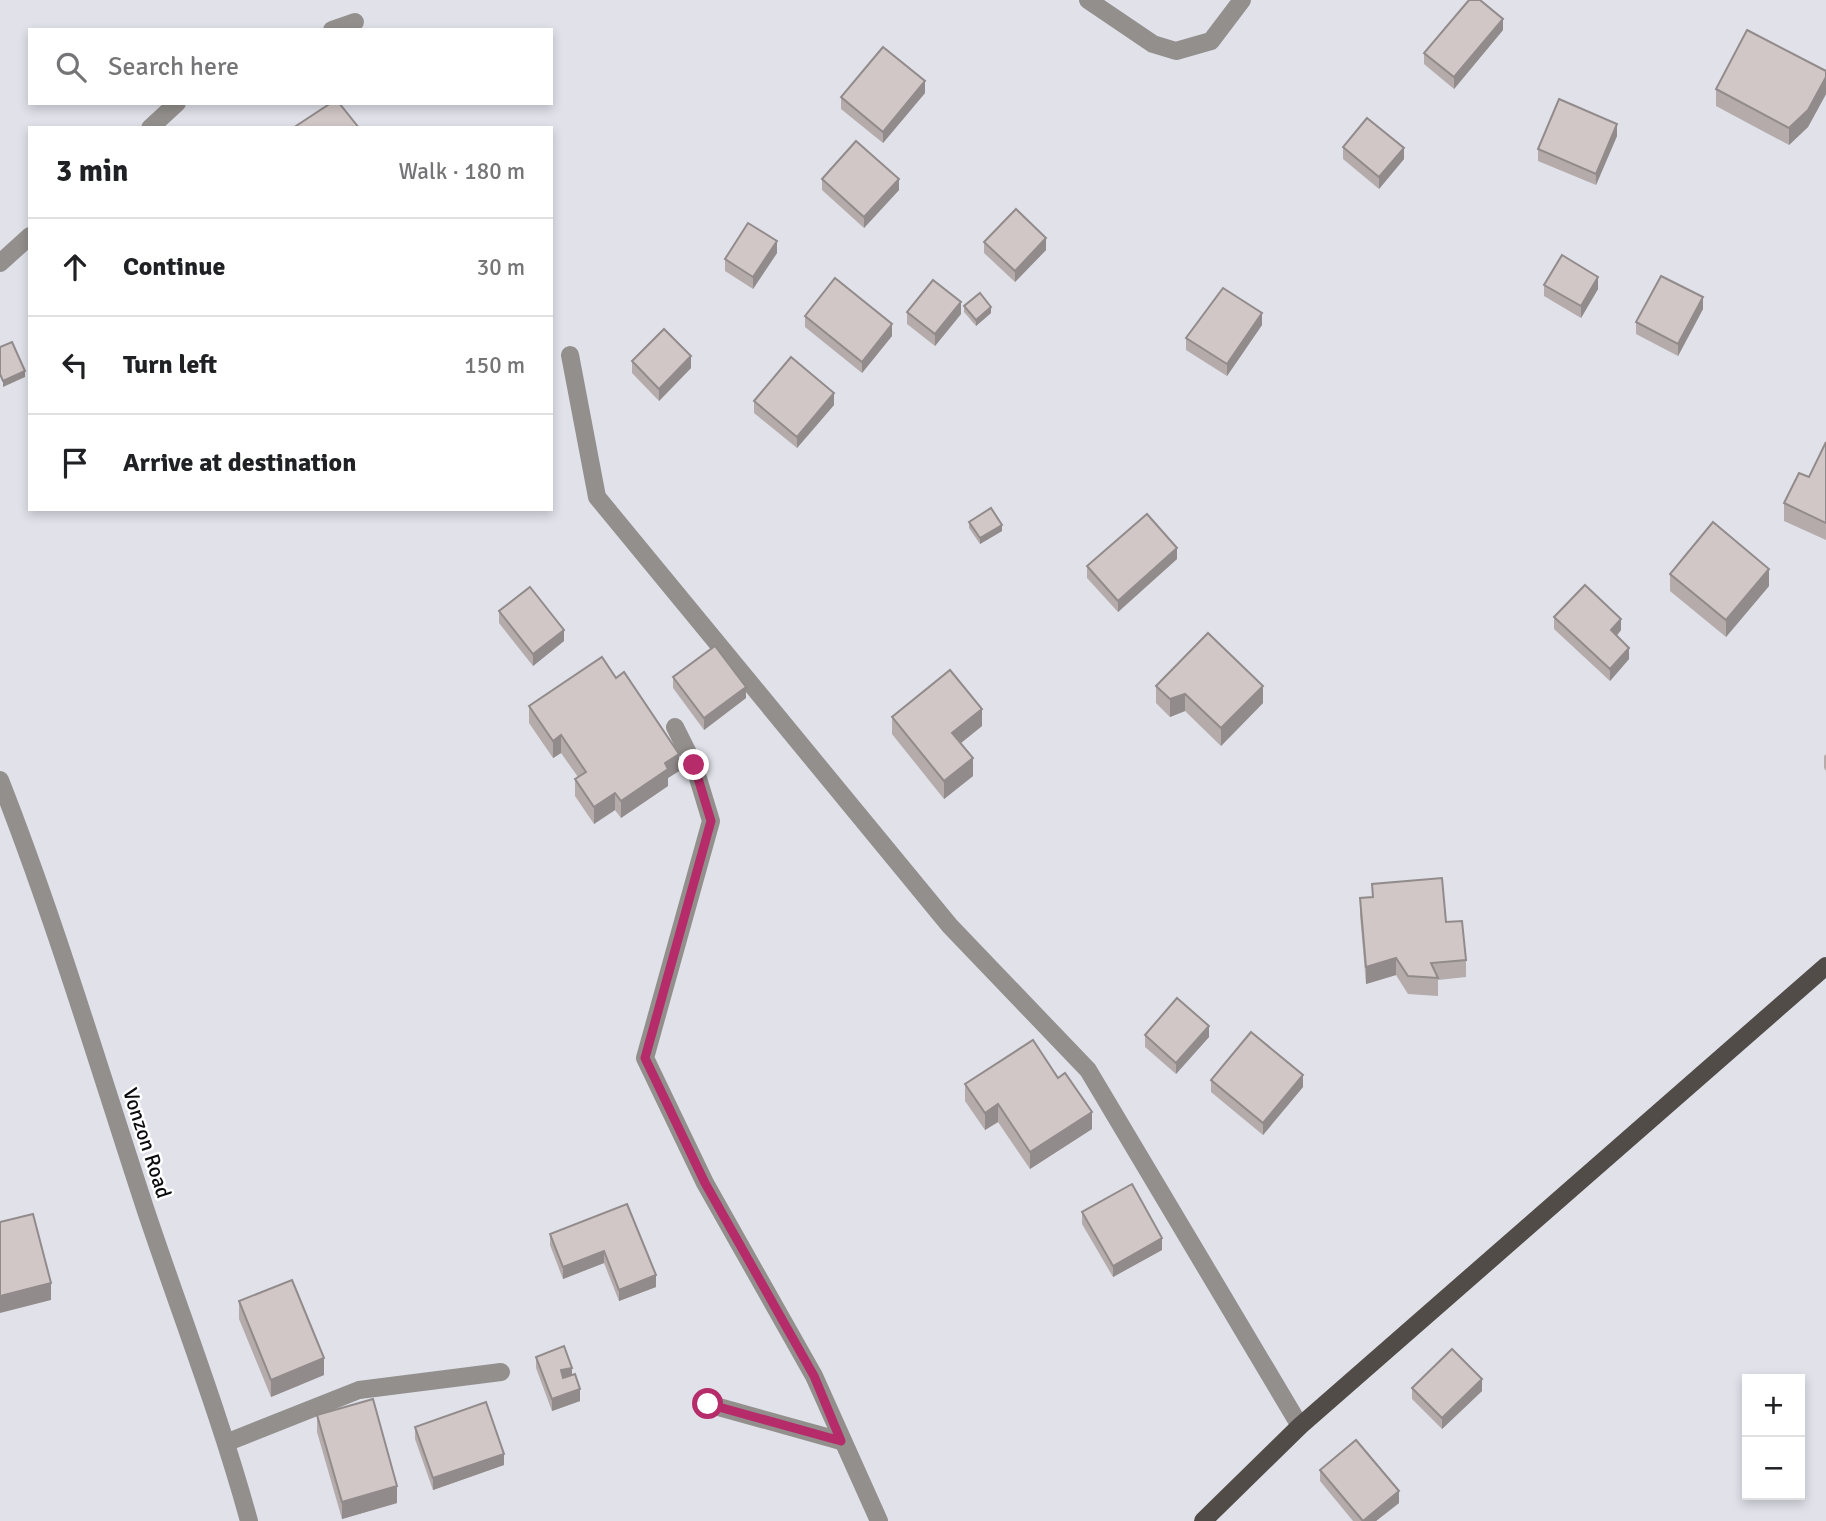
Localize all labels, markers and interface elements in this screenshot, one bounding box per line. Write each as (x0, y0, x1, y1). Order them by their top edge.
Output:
search box (28, 28, 553, 105)
icon: search (52, 48, 90, 86)
text: Search here (108, 51, 239, 83)
text: 3 min (56, 153, 128, 190)
text: Walk · 180 m (399, 157, 525, 186)
icon: ahead (56, 248, 94, 286)
text: Continue (123, 251, 225, 283)
text: 30 m (477, 253, 525, 282)
icon: left (56, 346, 94, 384)
text: Turn left (123, 349, 217, 381)
text: 150 m (464, 351, 525, 380)
icon: arrive (56, 444, 94, 482)
text: Arrive at destination (123, 447, 356, 479)
route end (678, 749, 709, 780)
street label: Vonzon Road (117, 1085, 177, 1201)
map controls (1742, 1374, 1805, 1500)
button: + (1742, 1374, 1805, 1437)
route start (692, 1388, 723, 1419)
button: − (1742, 1437, 1805, 1500)

